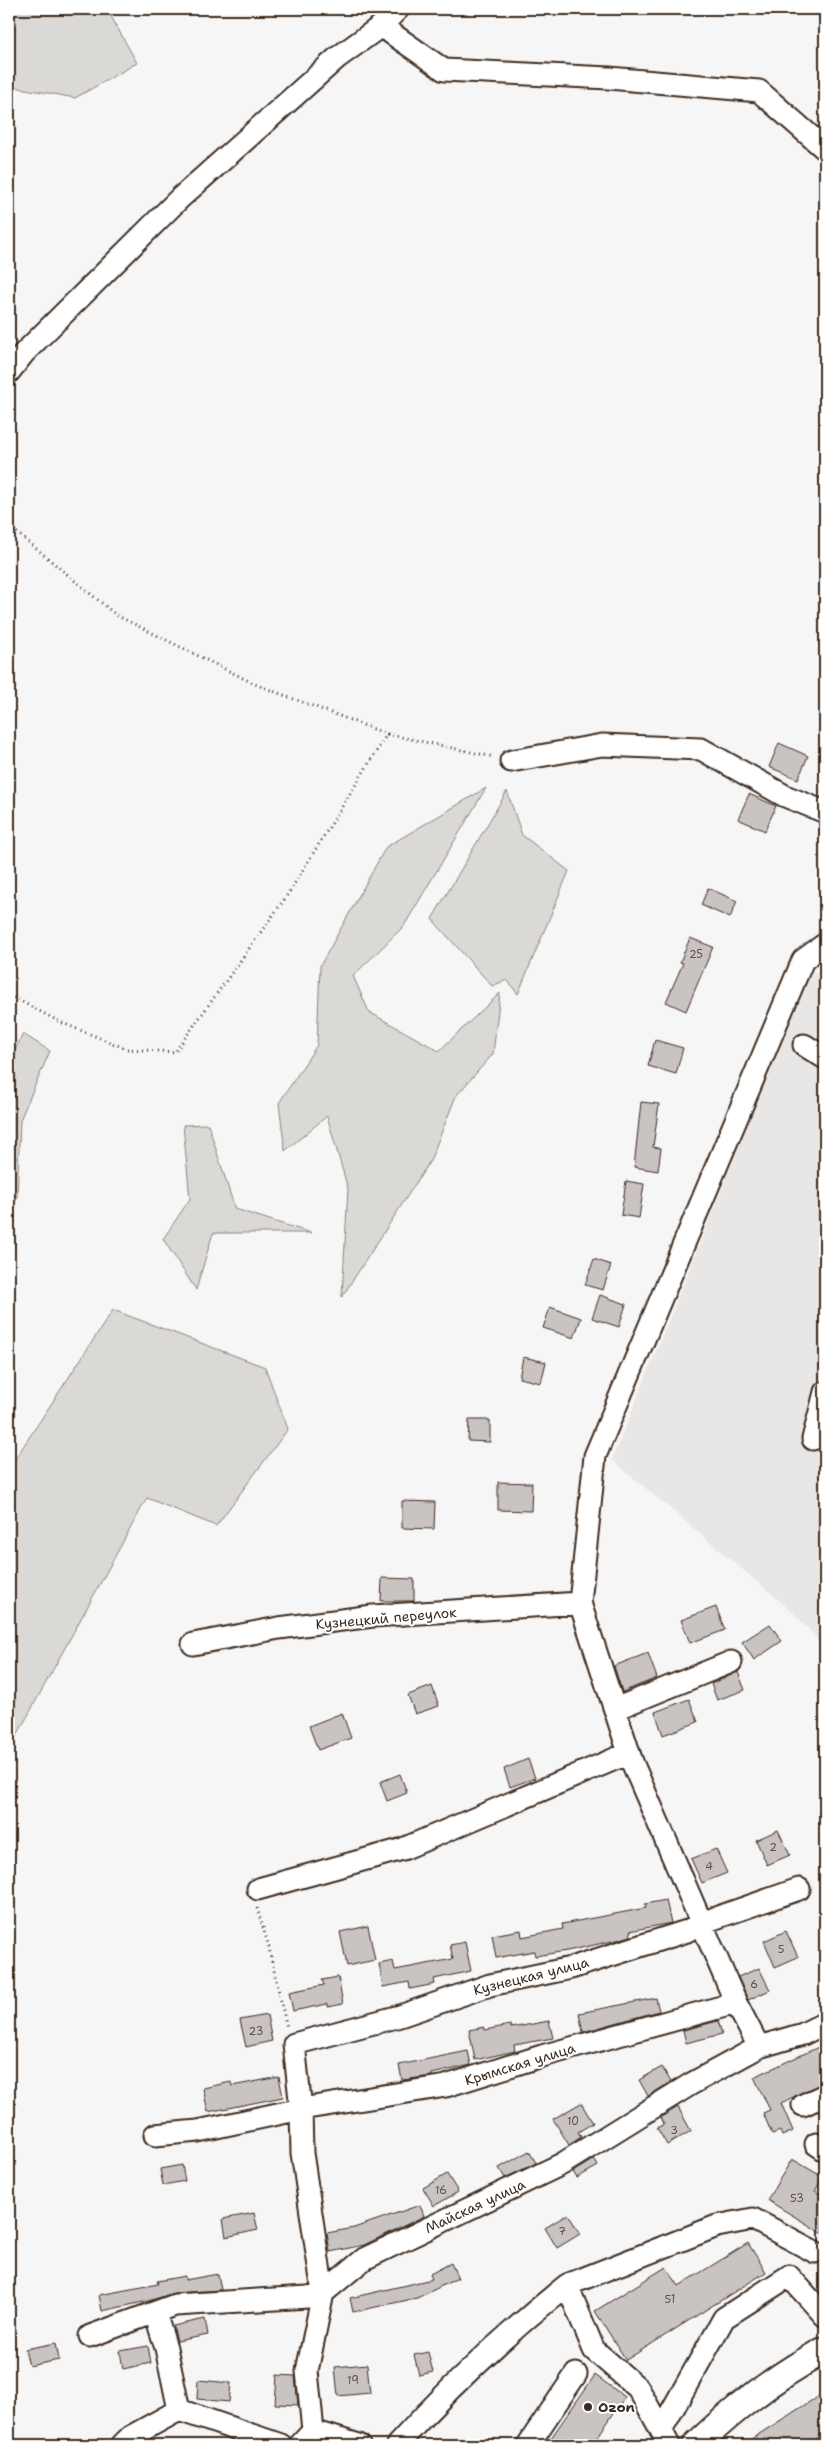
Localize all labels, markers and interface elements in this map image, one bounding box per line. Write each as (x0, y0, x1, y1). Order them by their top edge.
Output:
house number: 25 (689, 947, 703, 962)
street label: Кузнецкий переулок (315, 1603, 458, 1633)
house number: 2 (769, 1840, 777, 1855)
house number: 4 (705, 1859, 713, 1874)
house number: 5 (778, 1942, 785, 1957)
street label: Кузнецкая улица (471, 1953, 591, 1999)
house number: 6 (750, 1977, 758, 1992)
house number: 23 (249, 2024, 263, 2039)
street label: Крымская улица (462, 2039, 578, 2089)
house number: 10 (567, 2114, 579, 2129)
house number: 3 (670, 2123, 678, 2138)
street label: Майская улица (422, 2175, 528, 2237)
house number: 16 (435, 2183, 447, 2198)
house number: 53 (790, 2191, 804, 2206)
house number: 7 (558, 2224, 566, 2239)
house number: 51 (665, 2292, 675, 2307)
house number: 19 (347, 2373, 359, 2388)
place label: Ozon (598, 2398, 635, 2416)
marker: Ozon (582, 2401, 594, 2413)

